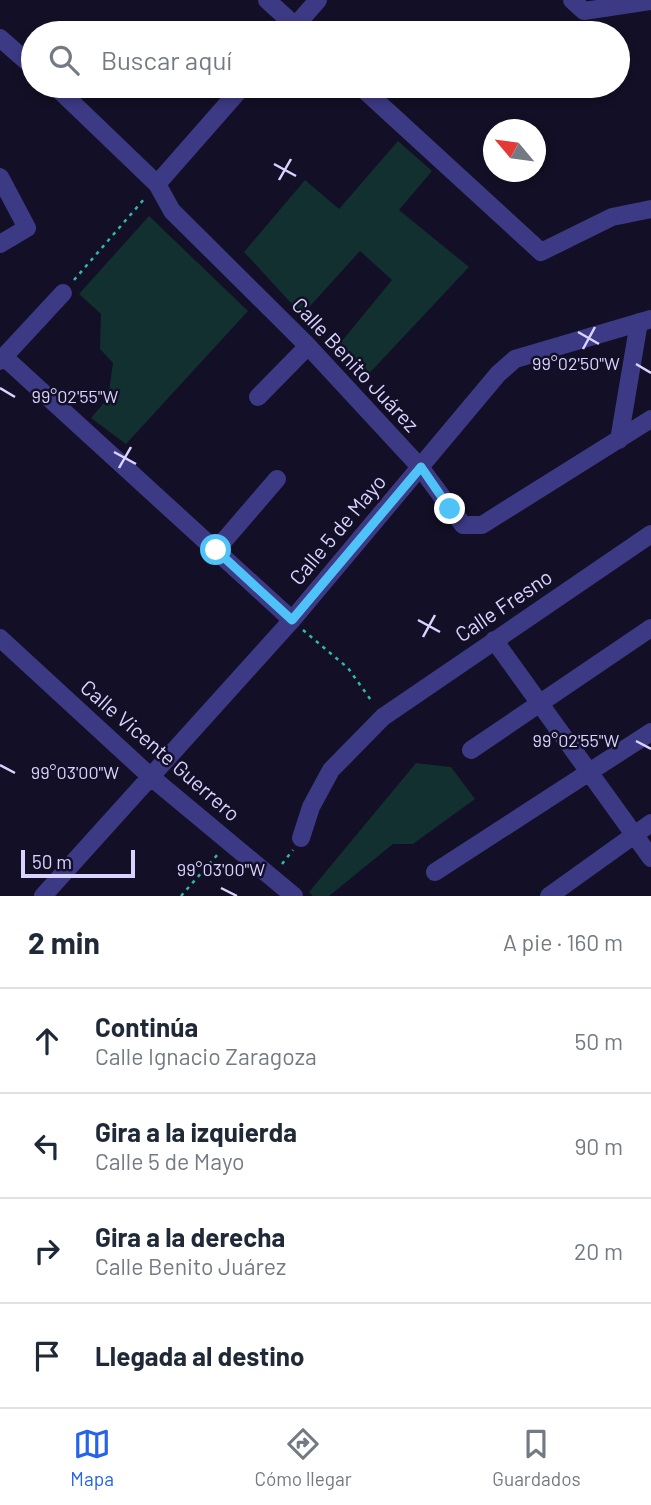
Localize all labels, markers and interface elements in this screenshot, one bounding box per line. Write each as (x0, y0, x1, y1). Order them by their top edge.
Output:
search box (21, 21, 630, 98)
icon: search (45, 41, 83, 79)
text: Buscar aquí (101, 44, 232, 75)
north arrow (483, 119, 546, 182)
street label: Calle Benito Juárez (287, 292, 425, 436)
text: 99°02'50"W (532, 352, 620, 374)
text: 99°02'55"W (32, 385, 119, 407)
street label: Calle 5 de Mayo (283, 469, 390, 589)
route end (434, 493, 465, 524)
route start (200, 534, 231, 565)
street label: Calle Fresno (450, 563, 556, 646)
street label: Calle Vicente Guerrero (76, 674, 246, 826)
text: 99°02'55"W (533, 729, 620, 751)
text: 99°03'00"W (31, 761, 119, 783)
scale bar (21, 847, 135, 879)
text: 50 m (32, 850, 72, 873)
text: 99°03'00"W (177, 858, 265, 880)
text: 2 min (28, 924, 100, 960)
text: A pie · 160 m (503, 928, 623, 956)
text: Continúa (95, 1011, 198, 1042)
icon: ahead (28, 1022, 66, 1060)
text: 50 m (575, 1027, 623, 1055)
text: Calle Ignacio Zaragoza (95, 1042, 317, 1070)
text: Gira a la izquierda (95, 1116, 297, 1147)
icon: left (28, 1127, 66, 1165)
text: 90 m (574, 1132, 623, 1160)
text: Calle 5 de Mayo (95, 1147, 245, 1175)
text: Gira a la derecha (95, 1221, 285, 1252)
icon: right (28, 1232, 66, 1270)
text: 20 m (574, 1237, 623, 1265)
text: Calle Benito Juárez (95, 1252, 286, 1280)
icon: arrive (28, 1337, 66, 1375)
text: Llegada al destino (95, 1340, 304, 1371)
tab: Mapa (70, 1425, 114, 1490)
tab: Cómo llegar (255, 1425, 352, 1490)
tab: Guardados (492, 1425, 581, 1490)

